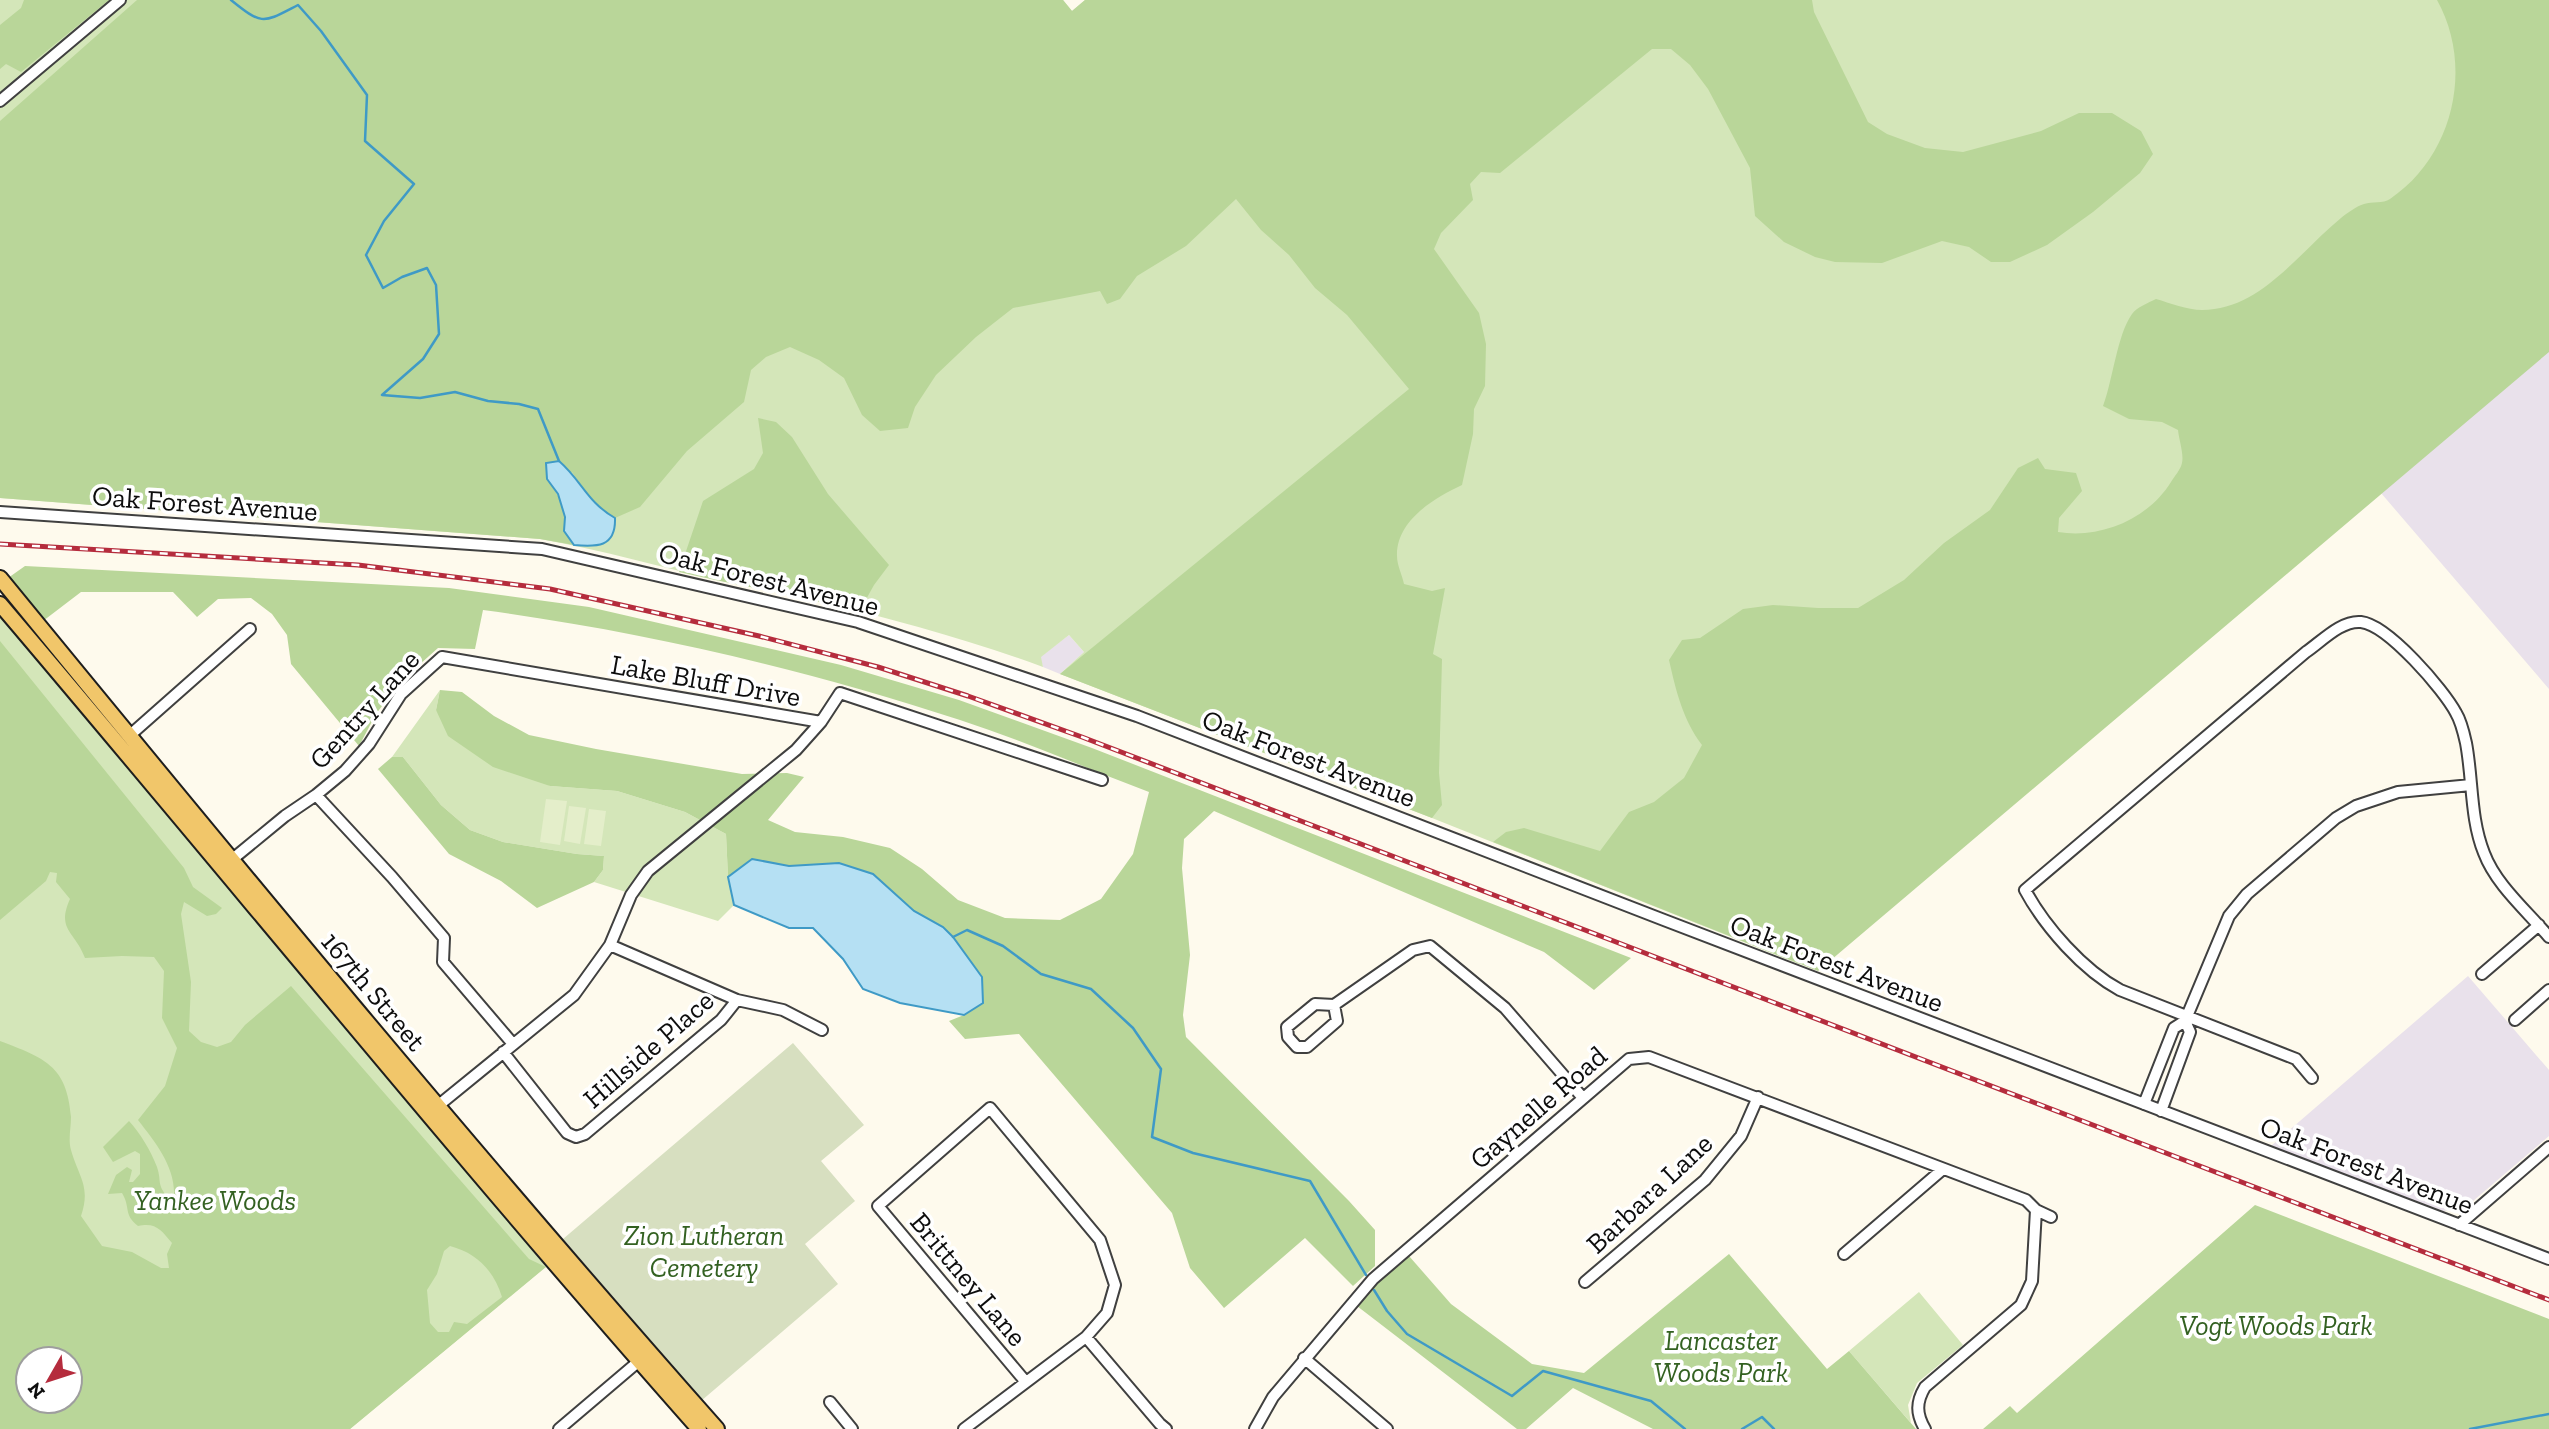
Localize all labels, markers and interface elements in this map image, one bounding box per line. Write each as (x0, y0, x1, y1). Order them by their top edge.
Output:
street label: Oak Forest Avenue (91, 479, 319, 528)
street label: Oak Forest Avenue (655, 536, 882, 623)
street label: Gentry Lane (302, 643, 426, 776)
street label: Lake Bluff Drive (609, 648, 803, 713)
street label: Oak Forest Avenue (1197, 703, 1420, 814)
street label: Oak Forest Avenue (1725, 908, 1948, 1019)
street label: 167th Street (314, 925, 433, 1058)
street label: Hillside Place (576, 984, 720, 1115)
street label: Gaynelle Road (1463, 1039, 1613, 1176)
street label: Oak Forest Avenue (2255, 1110, 2478, 1221)
street label: Barbara Lane (1579, 1127, 1719, 1260)
park label: Yankee Woods (134, 1184, 296, 1217)
street label: Brittney Lane (903, 1206, 1034, 1353)
park label: Zion Lutheran Cemetery (624, 1219, 784, 1284)
park label: Vogt Woods Park (2179, 1309, 2373, 1342)
park label: Lancaster Woods Park (1654, 1324, 1788, 1389)
north arrow (14, 1345, 84, 1415)
text: N (23, 1378, 50, 1403)

